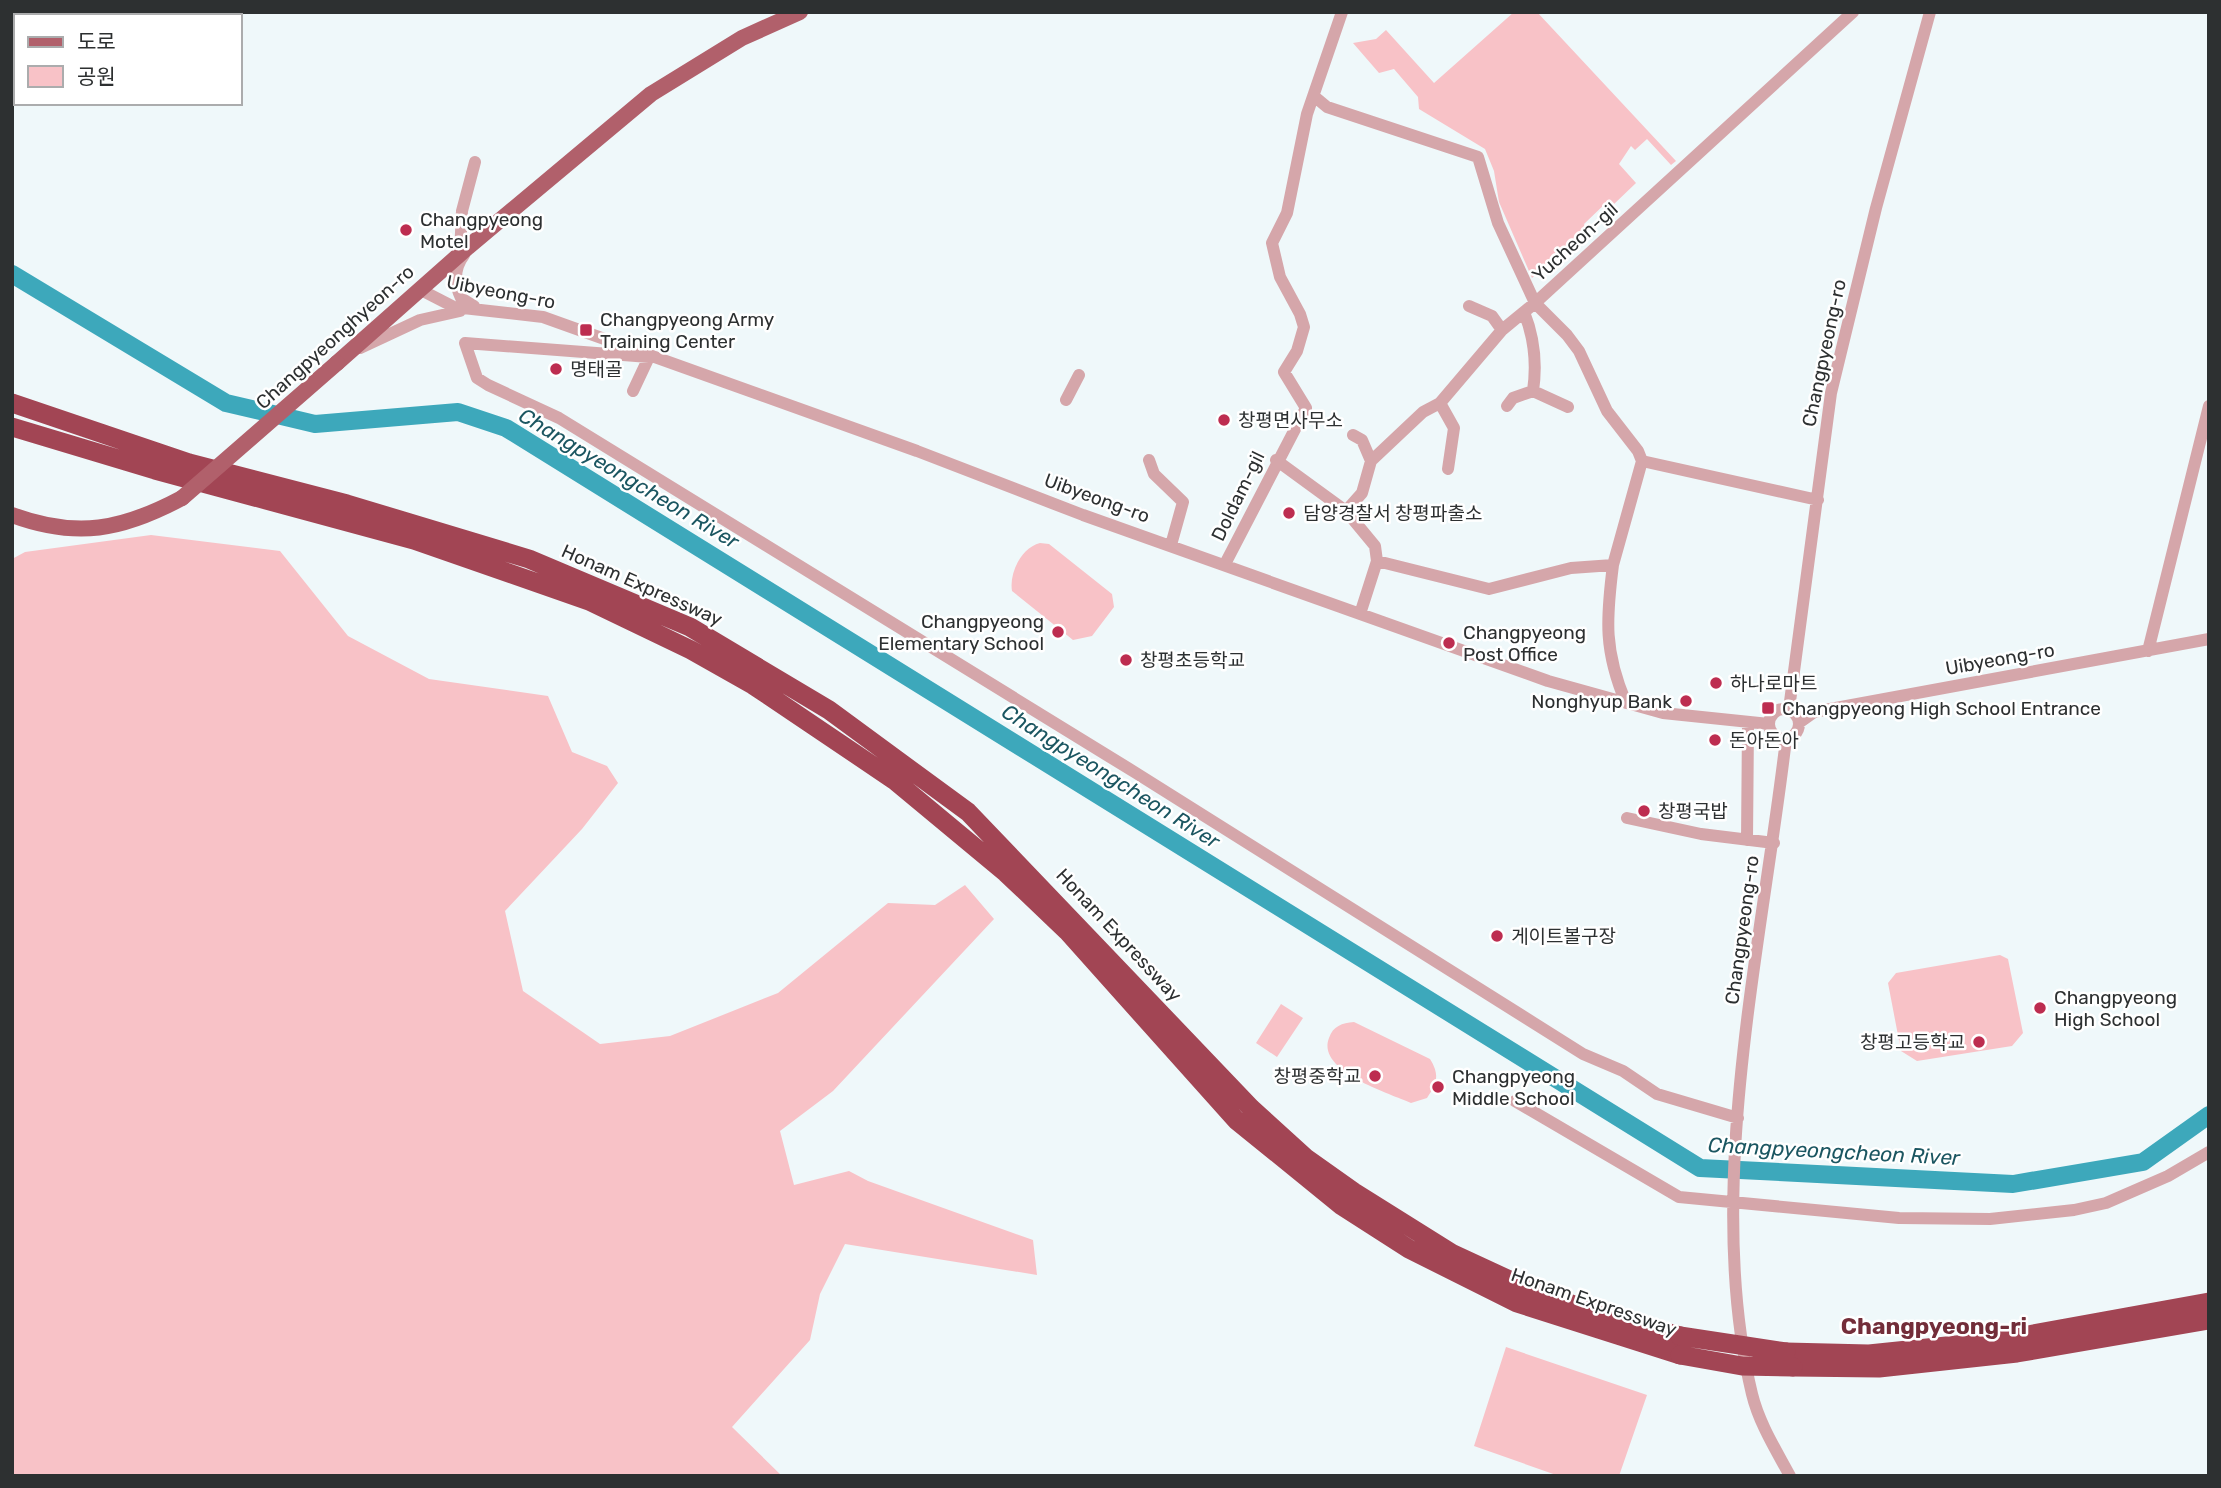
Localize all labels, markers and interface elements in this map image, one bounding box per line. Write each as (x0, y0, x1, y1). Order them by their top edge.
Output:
legend (14, 14, 242, 105)
text: 도로 (77, 29, 116, 54)
text: 공원 (77, 64, 116, 89)
street label: Yucheon-gil (1527, 198, 1623, 286)
place label: Changpyeong Motel (420, 208, 543, 253)
marker: Changpyeong Motel (398, 222, 414, 238)
street label: Changpyeonghyeon-ro (251, 260, 419, 414)
street label: Uibyeong-ro (445, 270, 557, 314)
street label: Changpyeong-ro (1797, 277, 1851, 429)
place label: Changpyeong Army Training Center (600, 308, 774, 353)
marker: Changpyeong Army Training Center (578, 322, 594, 338)
place label: 명태골 (570, 358, 622, 381)
marker: 명태골 (548, 361, 564, 377)
water label: Changpyeongcheon River (514, 402, 744, 554)
place label: 창평면사무소 (1238, 409, 1343, 432)
marker: 창평면사무소 (1216, 412, 1232, 428)
street label: Doldam-gil (1206, 447, 1270, 545)
street label: Uibyeong-ro (1041, 468, 1153, 528)
place label: 담양경찰서 창평파출소 (1303, 502, 1482, 525)
marker: 담양경찰서 창평파출소 (1281, 505, 1297, 521)
street label: Honam Expressway (558, 539, 726, 631)
place label: Changpyeong Elementary School (878, 610, 1044, 655)
place label: Changpyeong Post Office (1463, 621, 1586, 666)
marker: Changpyeong Elementary School (1050, 624, 1066, 640)
marker: Changpyeong Post Office (1441, 635, 1457, 651)
street label: Uibyeong-ro (1944, 638, 2056, 680)
place label: 창평초등학교 (1140, 649, 1245, 672)
marker: 창평초등학교 (1118, 652, 1134, 668)
place label: 하나로마트 (1730, 672, 1817, 695)
marker: 하나로마트 (1708, 675, 1724, 691)
place label: Nonghyup Bank (1531, 690, 1672, 713)
marker: Nonghyup Bank (1678, 693, 1694, 709)
place label: Changpyeong High School Entrance (1782, 697, 2101, 720)
water label: Changpyeongcheon River (997, 699, 1225, 854)
marker: Changpyeong High School Entrance (1760, 700, 1776, 716)
place label: 돈아돈아 (1729, 729, 1799, 752)
marker: 돈아돈아 (1707, 732, 1723, 748)
place label: 창평국밥 (1658, 800, 1728, 823)
marker: 창평국밥 (1636, 803, 1652, 819)
street label: Changpyeong-ro (1720, 854, 1764, 1006)
street label: Honam Expressway (1051, 864, 1187, 1006)
place label: 게이트볼구장 (1511, 925, 1616, 948)
marker: 게이트볼구장 (1489, 928, 1505, 944)
place label: Changpyeong High School (2054, 986, 2177, 1031)
marker: Changpyeong High School (2032, 1000, 2048, 1016)
place label: 창평고등학교 (1860, 1031, 1965, 1054)
marker: 창평고등학교 (1971, 1034, 1987, 1050)
place label: 창평중학교 (1274, 1065, 1361, 1088)
place label: Changpyeong Middle School (1452, 1065, 1575, 1110)
marker: 창평중학교 (1367, 1068, 1383, 1084)
marker: Changpyeong Middle School (1430, 1079, 1446, 1095)
water label: Changpyeongcheon River (1707, 1132, 1962, 1170)
street label: Honam Expressway (1508, 1263, 1680, 1341)
district label: Changpyeong-ri (1841, 1312, 2027, 1340)

